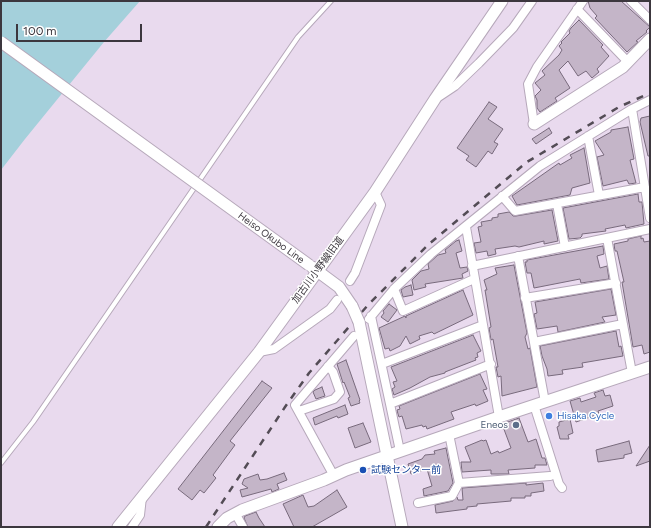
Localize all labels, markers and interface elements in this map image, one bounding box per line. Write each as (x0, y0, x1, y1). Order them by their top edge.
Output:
scale bar (18, 16, 144, 42)
text: 100 m (23, 24, 57, 38)
street label: Heiso Okubo Line (235, 210, 307, 266)
street label: 加古川小野線旧道 (290, 234, 346, 306)
place label: Hisaka Cycle (557, 410, 614, 422)
marker: Hisaka Cycle (544, 411, 554, 421)
place label: Eneos (481, 419, 508, 431)
marker: Eneos (511, 420, 521, 430)
place label: 試験センター前 (371, 464, 441, 476)
marker: 試験センター前 (358, 465, 368, 475)

